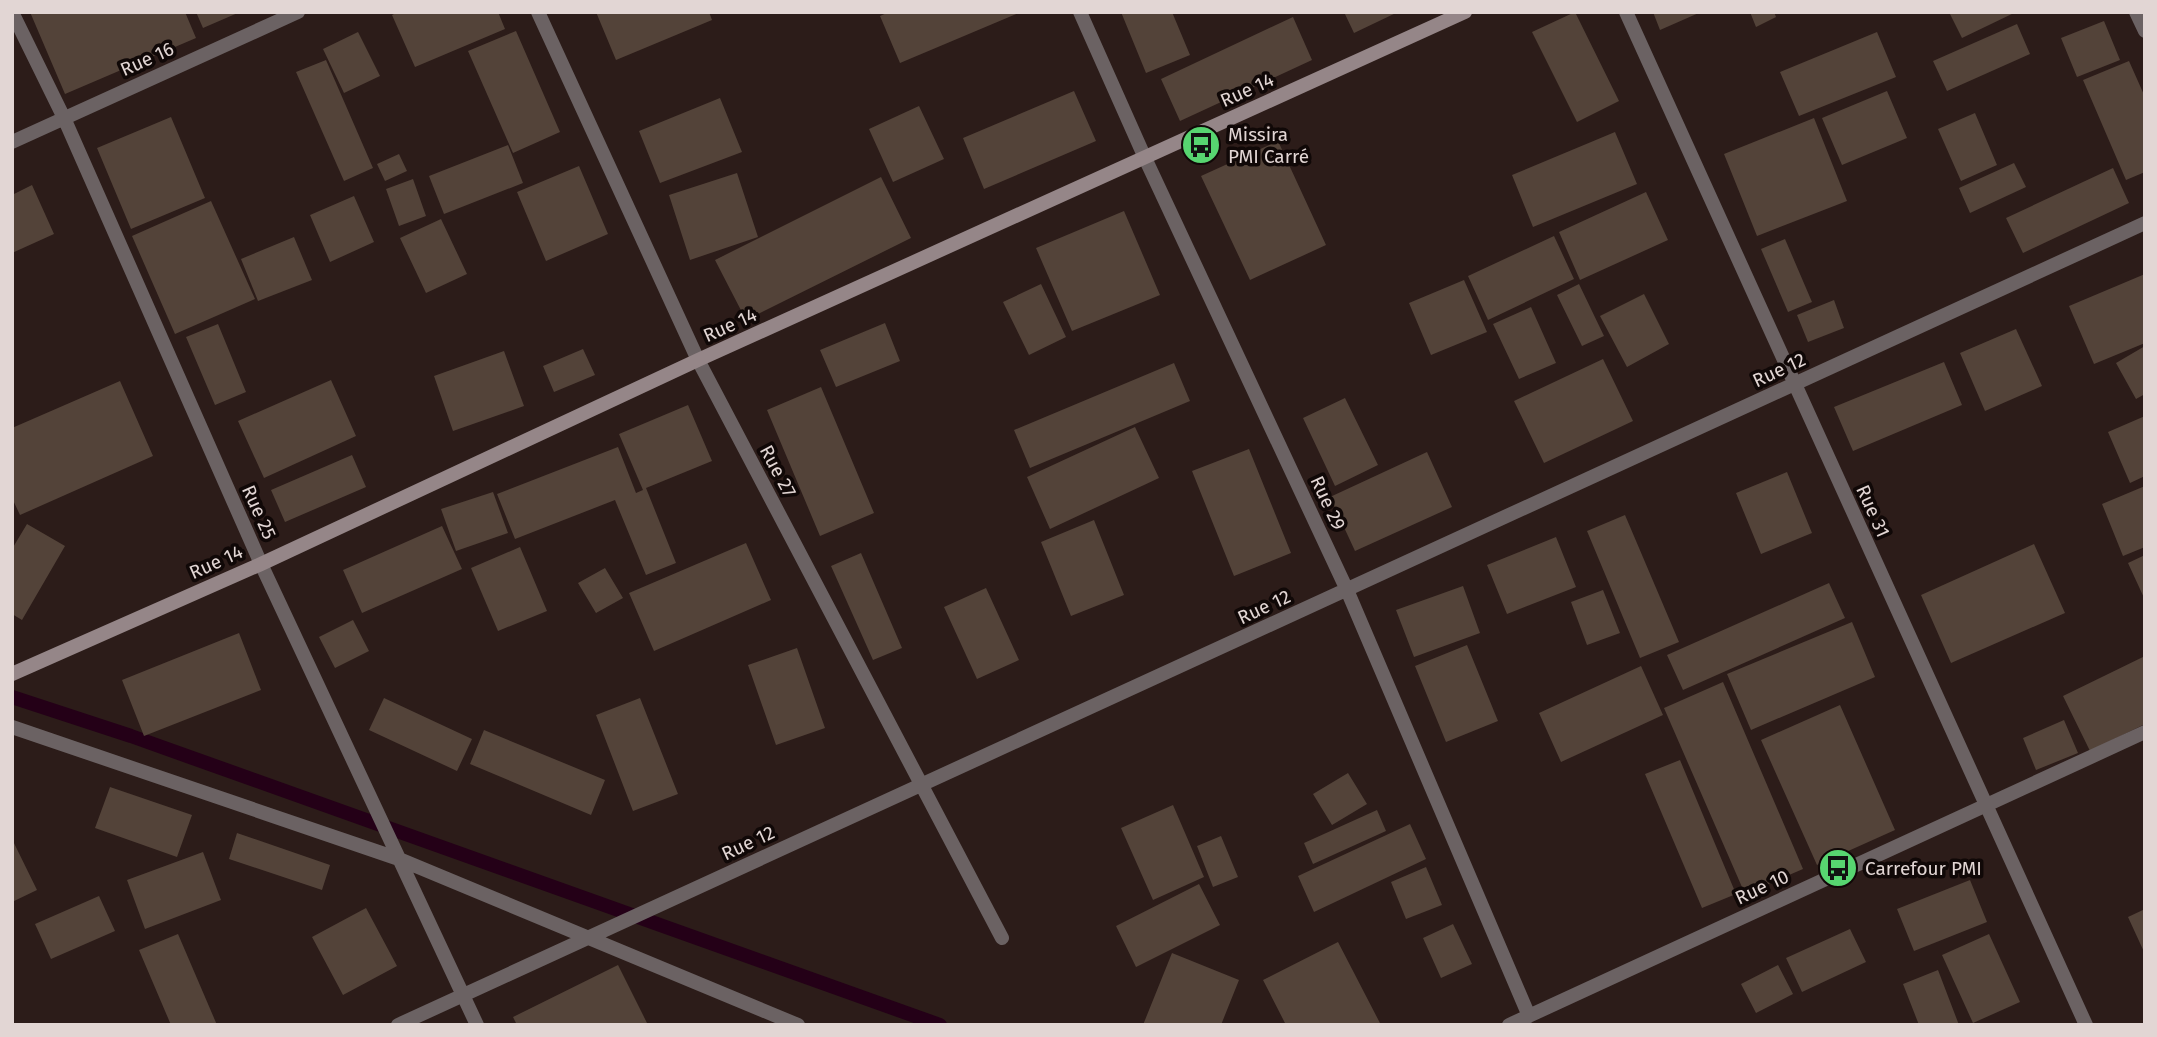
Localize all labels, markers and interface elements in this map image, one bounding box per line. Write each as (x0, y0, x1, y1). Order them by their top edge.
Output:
street label: Rue 16 (117, 37, 177, 81)
street label: Rue 14 (1217, 68, 1277, 112)
place label: Missira PMI Carré (1228, 123, 1309, 168)
bus stop icon: Missira PMI Carré (1180, 124, 1222, 166)
street label: Rue 14 (700, 303, 760, 347)
street label: Rue 12 (1749, 348, 1809, 392)
street label: Rue 27 (755, 441, 801, 501)
street label: Rue 29 (1306, 472, 1351, 534)
street label: Rue 25 (237, 481, 281, 543)
street label: Rue 31 (1851, 481, 1895, 541)
street label: Rue 14 (186, 540, 246, 584)
street label: Rue 12 (1234, 585, 1294, 629)
street label: Rue 12 (718, 821, 778, 865)
bus stop icon: Carrefour PMI (1817, 847, 1859, 889)
place label: Carrefour PMI (1865, 857, 1982, 880)
street label: Rue 10 (1731, 865, 1793, 909)

